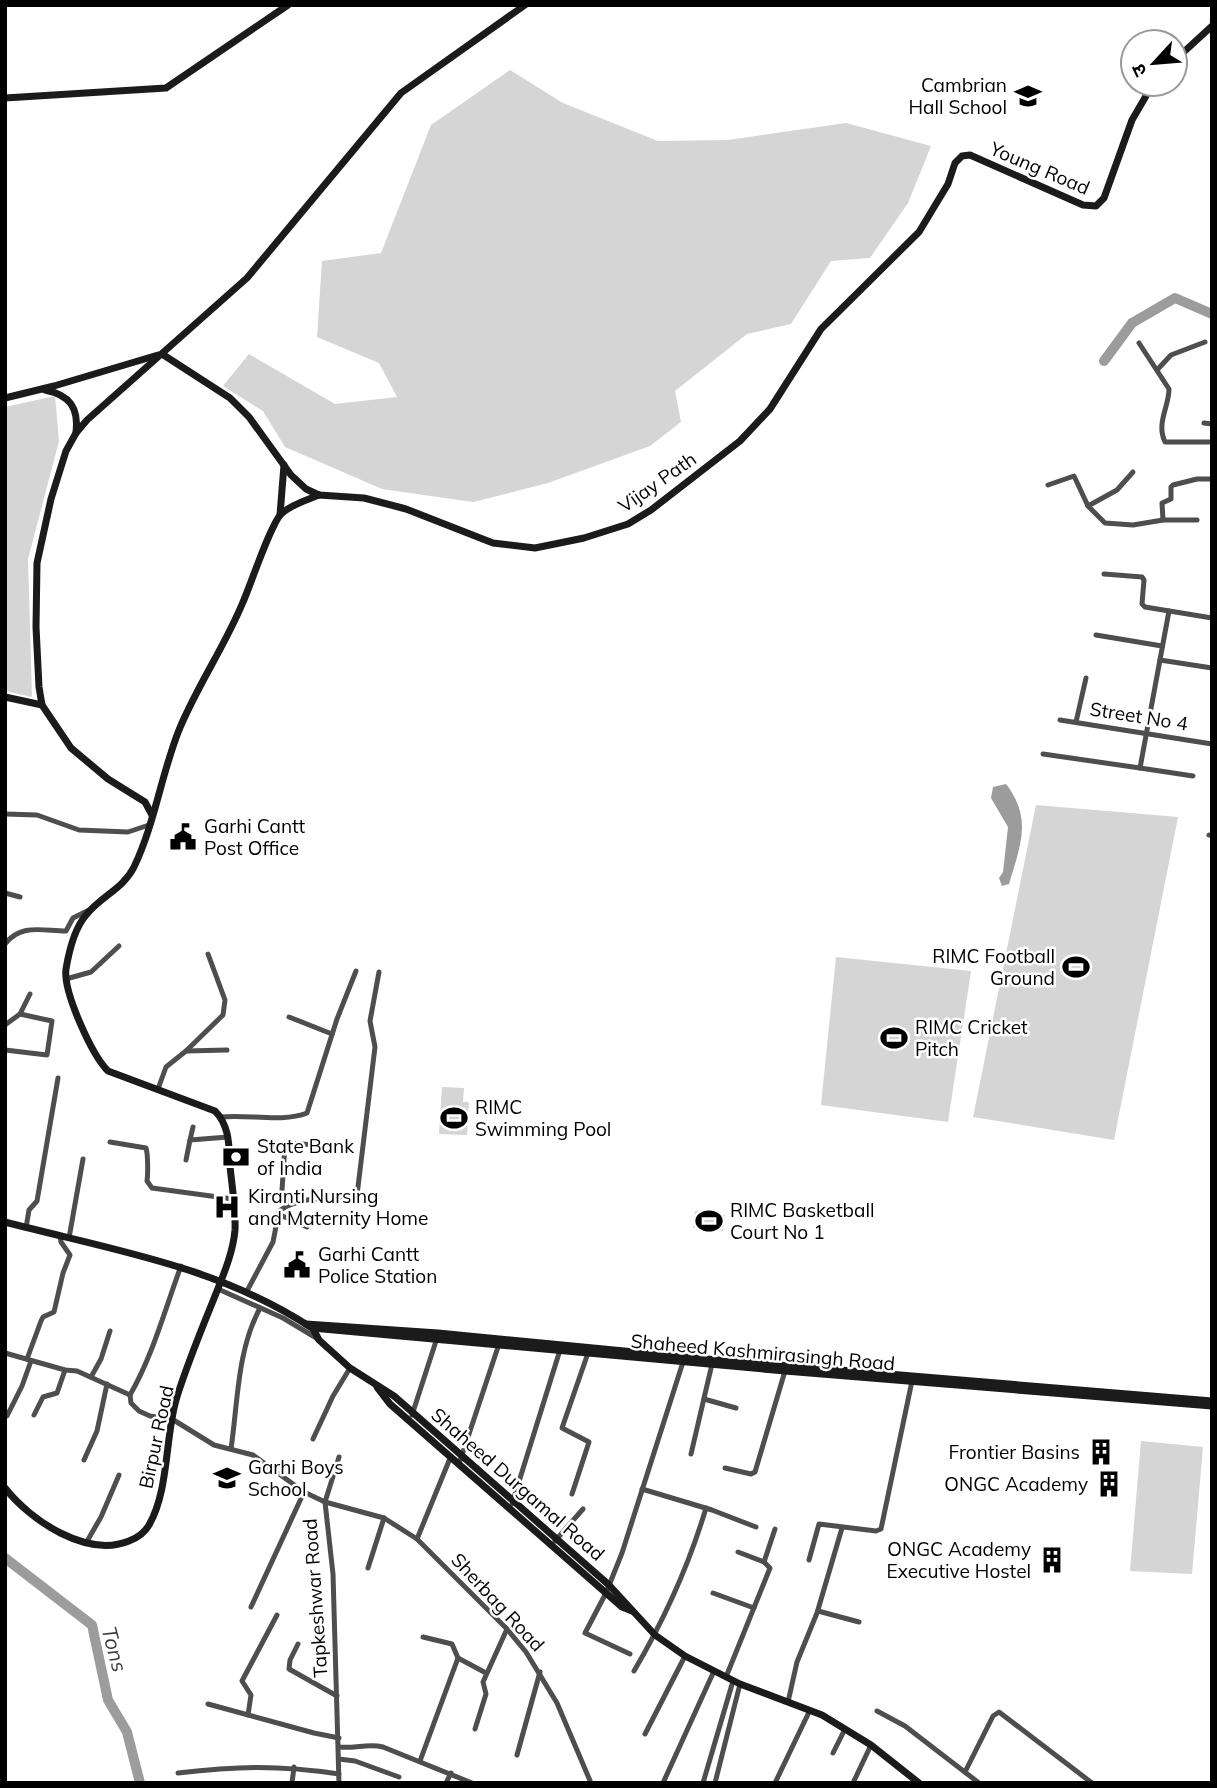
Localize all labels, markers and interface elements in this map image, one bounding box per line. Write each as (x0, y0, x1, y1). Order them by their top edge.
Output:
north arrow (1119, 28, 1189, 98)
text: उ (1125, 59, 1152, 81)
place label: Cambrian Hall School (908, 73, 1007, 119)
school or university icon: Cambrian Hall School (1013, 81, 1043, 111)
street label: Young Road (986, 136, 1093, 200)
street label: Vijay Path (613, 446, 701, 518)
street label: Street No 4 (1088, 696, 1190, 736)
place label: Garhi Cantt Post Office (204, 814, 305, 860)
public building icon: Garhi Cantt Post Office (168, 822, 198, 852)
place label: RIMC Football Ground (932, 944, 1055, 990)
sports icon: RIMC Football Ground (1061, 952, 1091, 982)
place label: RIMC Cricket Pitch (915, 1015, 1028, 1061)
sports icon: RIMC Cricket Pitch (879, 1023, 909, 1053)
place label: RIMC Swimming Pool (475, 1095, 611, 1141)
sports icon: RIMC Swimming Pool (439, 1103, 469, 1133)
place label: State Bank of India (257, 1134, 354, 1180)
bank icon: State Bank of India (221, 1142, 251, 1172)
place label: Kiranti Nursing and Maternity Home (248, 1184, 428, 1230)
hospital icon: Kiranti Nursing and Maternity Home (212, 1192, 242, 1222)
place label: RIMC Basketball Court No 1 (730, 1198, 874, 1244)
sports icon: RIMC Basketball Court No 1 (694, 1206, 724, 1236)
place label: Garhi Cantt Police Station (318, 1242, 437, 1288)
public building icon: Garhi Cantt Police Station (282, 1250, 312, 1280)
street label: Shaheed Kashmirasingh Road (630, 1328, 896, 1376)
street label: Birpur Road (133, 1383, 179, 1491)
street label: Shaheed Durgamal Road (427, 1402, 609, 1566)
building icon: Frontier Basins (1086, 1437, 1116, 1467)
place label: Frontier Basins (949, 1440, 1080, 1464)
place label: Garhi Boys School (248, 1455, 344, 1501)
school or university icon: Garhi Boys School (212, 1463, 242, 1493)
building icon: ONGC Academy (1094, 1469, 1124, 1499)
place label: ONGC Academy (944, 1472, 1088, 1496)
street label: Tapkeshwar Road (297, 1518, 333, 1678)
place label: ONGC Academy Executive Hostel (887, 1537, 1031, 1583)
building icon: ONGC Academy Executive Hostel (1037, 1545, 1067, 1575)
street label: Sherbag Road (446, 1548, 550, 1656)
water label: Tons (97, 1624, 133, 1674)

